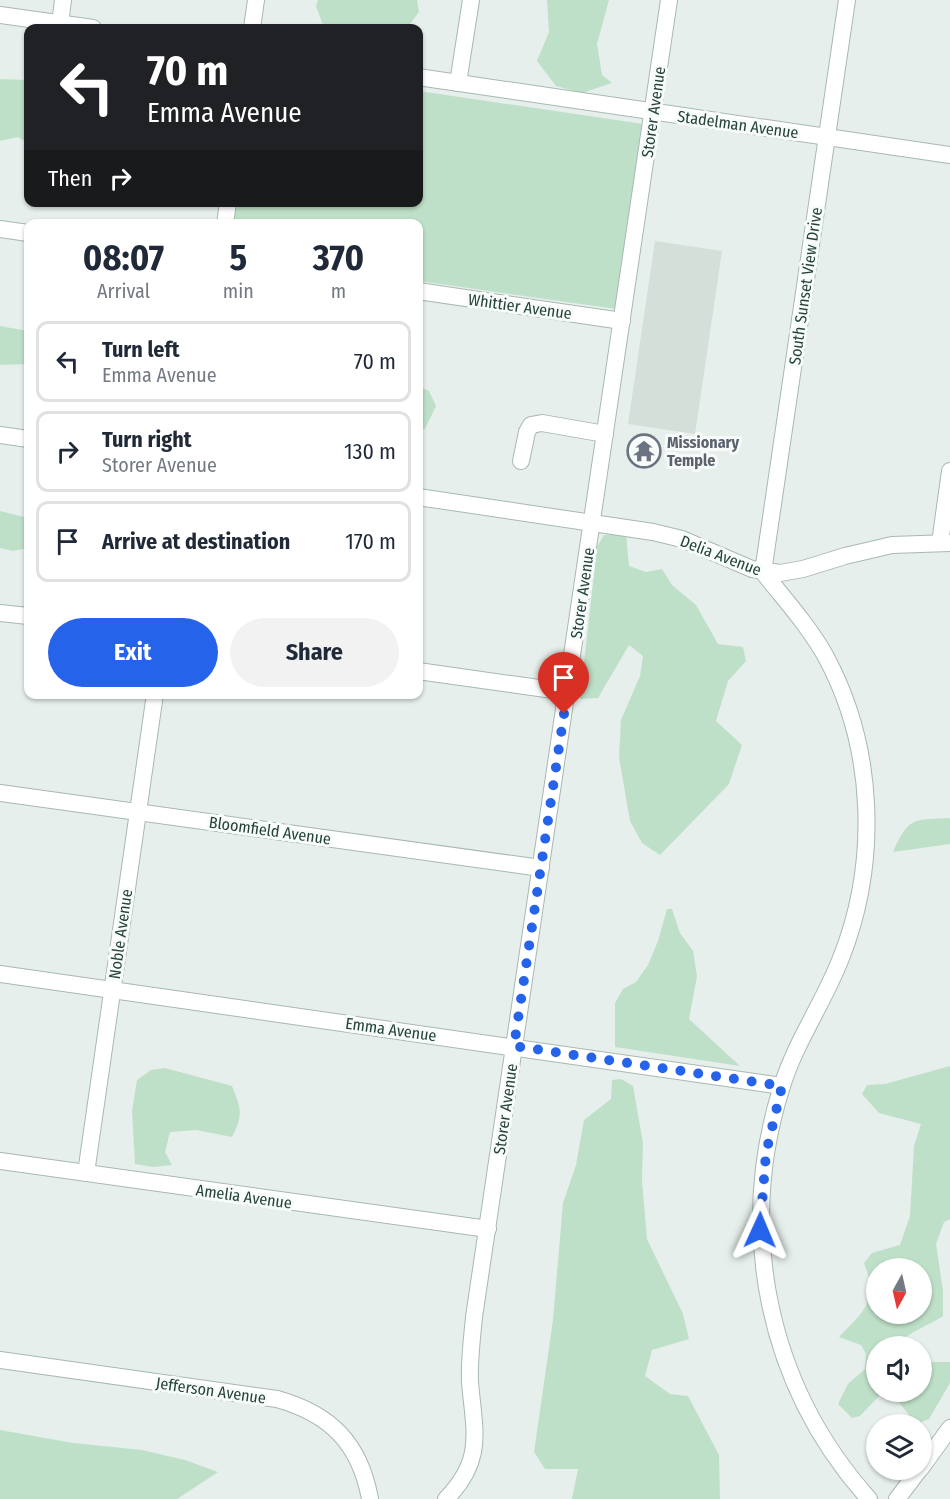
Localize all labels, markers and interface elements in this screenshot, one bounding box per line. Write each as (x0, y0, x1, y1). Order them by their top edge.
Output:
text: 70 m (147, 46, 228, 96)
icon: left (48, 48, 126, 126)
street label: Storer Avenue (638, 65, 669, 159)
text: Emma Avenue (147, 97, 302, 129)
street label: Stadelman Avenue (676, 107, 800, 142)
icon: right (104, 162, 137, 195)
text: Then (48, 165, 92, 192)
street label: South Sunset View Drive (785, 206, 826, 366)
text: 08:07 (83, 236, 164, 280)
text: 5 (230, 236, 247, 280)
text: 370 (313, 236, 364, 280)
text: Arrival (97, 279, 150, 303)
text: min (223, 279, 254, 303)
text: m (331, 279, 346, 303)
street label: Whittier Avenue (467, 290, 573, 323)
text: Turn left (102, 336, 180, 363)
icon: left (51, 345, 84, 378)
text: 70 m (354, 348, 396, 375)
text: Emma Avenue (102, 363, 217, 387)
text: Turn right (102, 426, 191, 453)
temple icon: Missionary Temple (626, 433, 662, 469)
place label: Missionary Temple (667, 433, 739, 470)
icon: right (51, 435, 84, 468)
text: 130 m (344, 438, 396, 465)
text: Storer Avenue (102, 453, 217, 477)
icon: arrive (51, 525, 84, 558)
text: Arrive at destination (102, 528, 290, 555)
text: 170 m (345, 528, 396, 555)
street label: Delia Avenue (678, 531, 764, 580)
street label: Storer Avenue (567, 546, 598, 640)
button: Exit (48, 618, 218, 687)
button: Share (230, 618, 399, 687)
pin (538, 652, 589, 714)
icon: arrive (547, 661, 580, 694)
street label: Bloomfield Avenue (208, 813, 332, 848)
street label: Noble Avenue (105, 888, 136, 980)
street label: Emma Avenue (344, 1014, 438, 1045)
street label: Storer Avenue (490, 1062, 521, 1156)
street label: Amelia Avenue (195, 1180, 293, 1213)
position arrow (728, 1198, 792, 1262)
north arrow (866, 1258, 932, 1324)
map controls (866, 1258, 932, 1480)
button: sound (866, 1336, 932, 1402)
street label: Jefferson Avenue (155, 1373, 267, 1408)
button: layers (866, 1414, 932, 1480)

